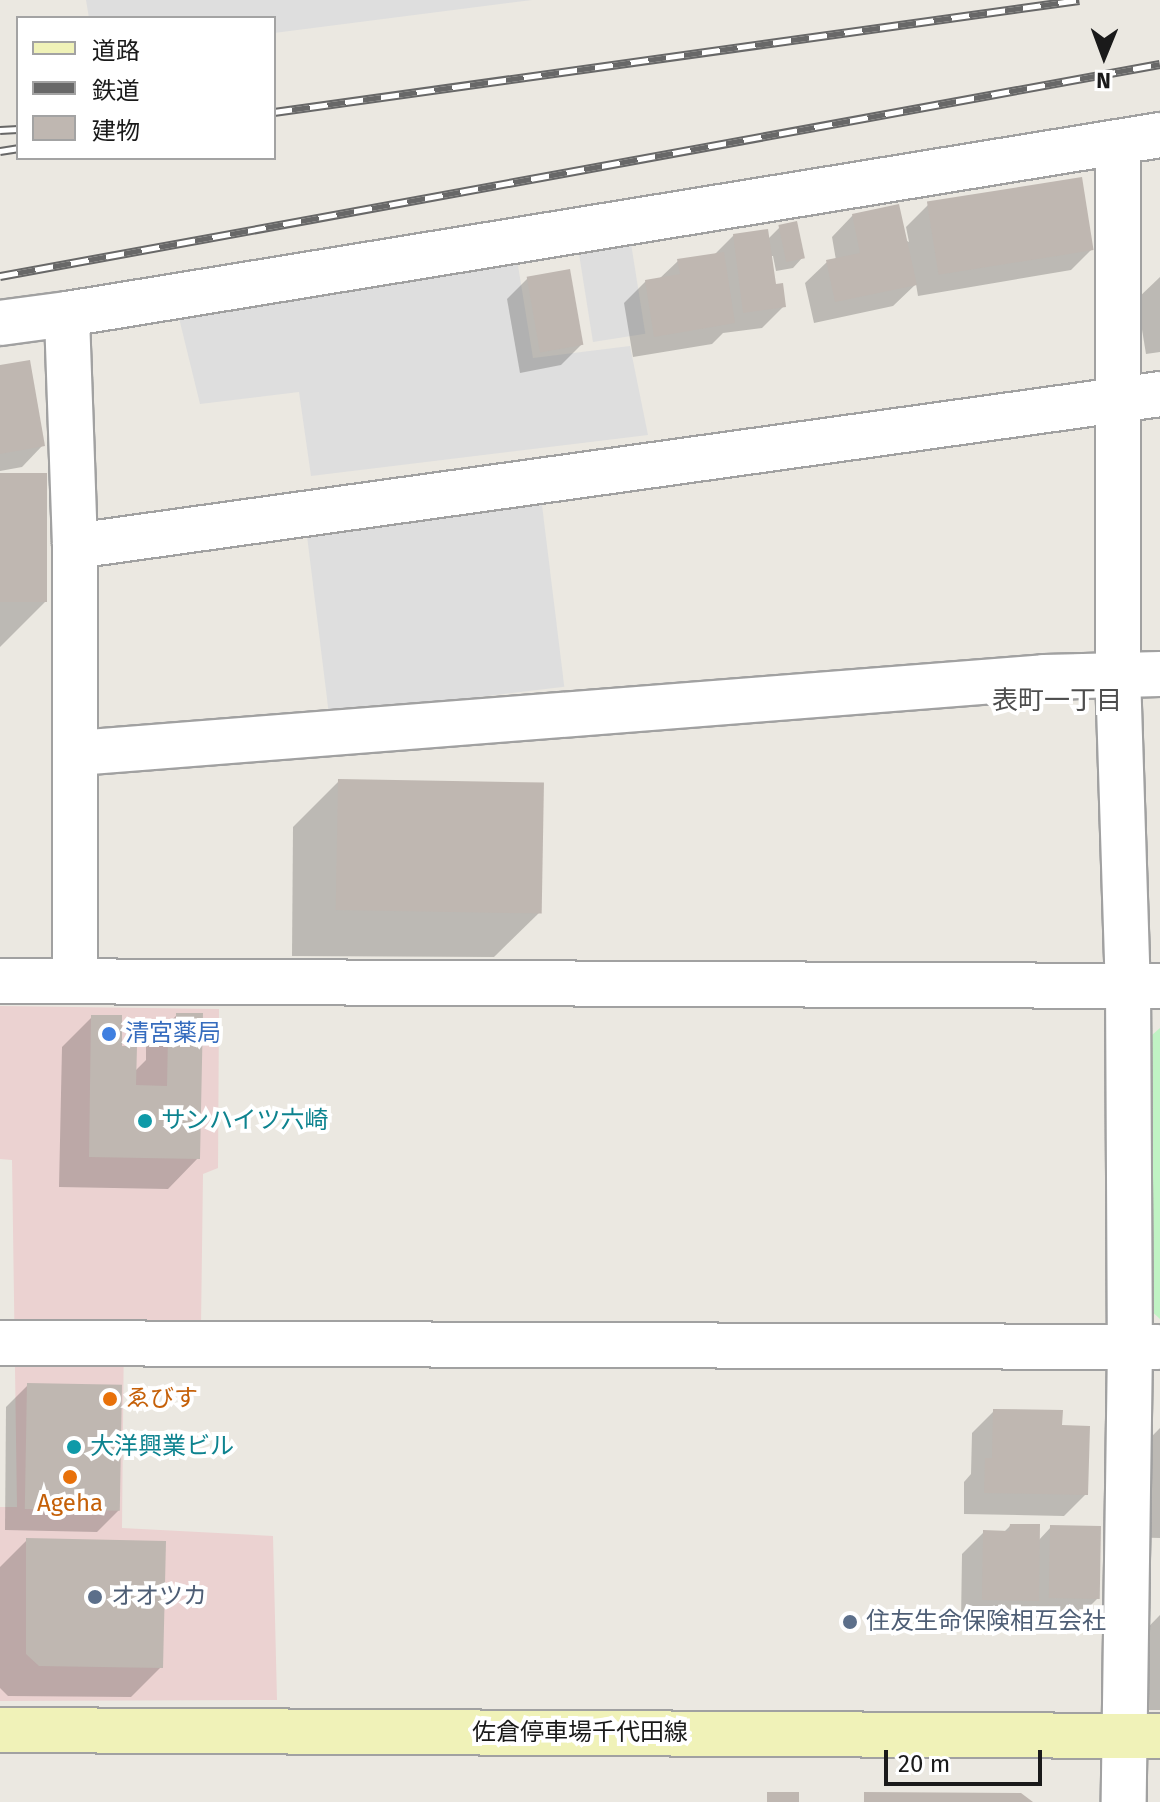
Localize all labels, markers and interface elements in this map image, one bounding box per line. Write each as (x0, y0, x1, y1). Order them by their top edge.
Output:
legend (16, 16, 276, 160)
north arrow (1064, 16, 1144, 96)
text: 道路 (92, 37, 140, 65)
text: N (1096, 67, 1111, 94)
text: 鉄道 (92, 77, 140, 105)
text: 建物 (92, 117, 140, 145)
district label: 表町一丁目 (992, 685, 1122, 717)
place label: 清宮薬局 (125, 1020, 221, 1048)
marker: 清宮薬局 (100, 1025, 118, 1043)
place label: サンハイツ六崎 (161, 1107, 329, 1135)
marker: サンハイツ六崎 (136, 1112, 154, 1130)
place label: ゑびす (126, 1385, 198, 1413)
marker: ゑびす (101, 1390, 119, 1408)
place label: 大洋興業ビル (90, 1433, 234, 1461)
marker: 大洋興業ビル (65, 1438, 83, 1456)
marker: Ageha (61, 1468, 79, 1486)
place label: Ageha (37, 1490, 103, 1518)
place label: オオツカ (111, 1583, 207, 1611)
marker: オオツカ (86, 1588, 104, 1606)
place label: 住友生命保険相互会社 (866, 1608, 1106, 1636)
marker: 住友生命保険相互会社 (841, 1613, 859, 1631)
street label: 佐倉停車場千代田線 (472, 1719, 688, 1747)
scale bar (888, 1734, 1046, 1784)
text: 20 m (898, 1750, 950, 1778)

